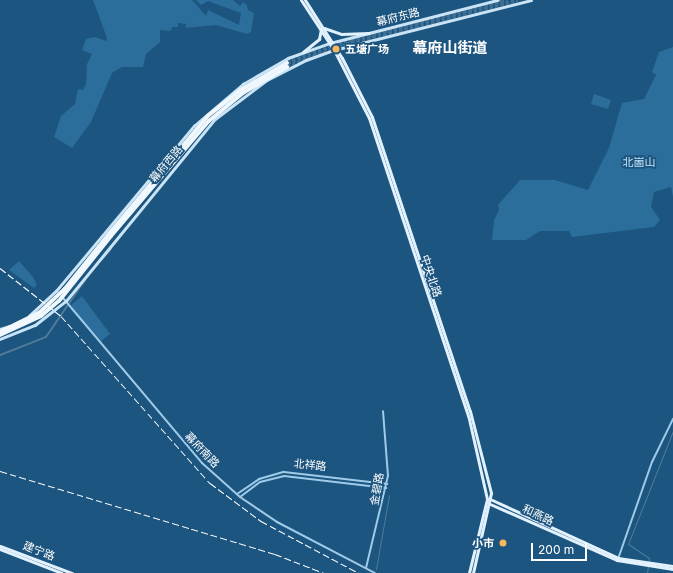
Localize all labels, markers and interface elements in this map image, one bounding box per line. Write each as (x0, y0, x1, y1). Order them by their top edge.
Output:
street label: 幕府东路 (375, 5, 421, 29)
district label: 幕府山街道 (413, 39, 487, 57)
place label: 五塘广场 (345, 42, 389, 56)
marker: 五塘广场 (330, 43, 342, 55)
street label: 幕府西路 (147, 143, 185, 185)
park label: 北崮山 (623, 155, 655, 169)
street label: 中央北路 (418, 253, 444, 299)
street label: 幕府南路 (182, 430, 222, 470)
street label: 北祥路 (293, 457, 327, 473)
street label: 金碧路 (368, 472, 386, 506)
street label: 和燕路 (520, 502, 556, 528)
scale bar (533, 535, 589, 561)
place label: 小市 (472, 536, 494, 550)
marker: 小市 (497, 537, 509, 549)
street label: 建宁路 (21, 539, 57, 563)
text: 200 m (538, 542, 574, 557)

